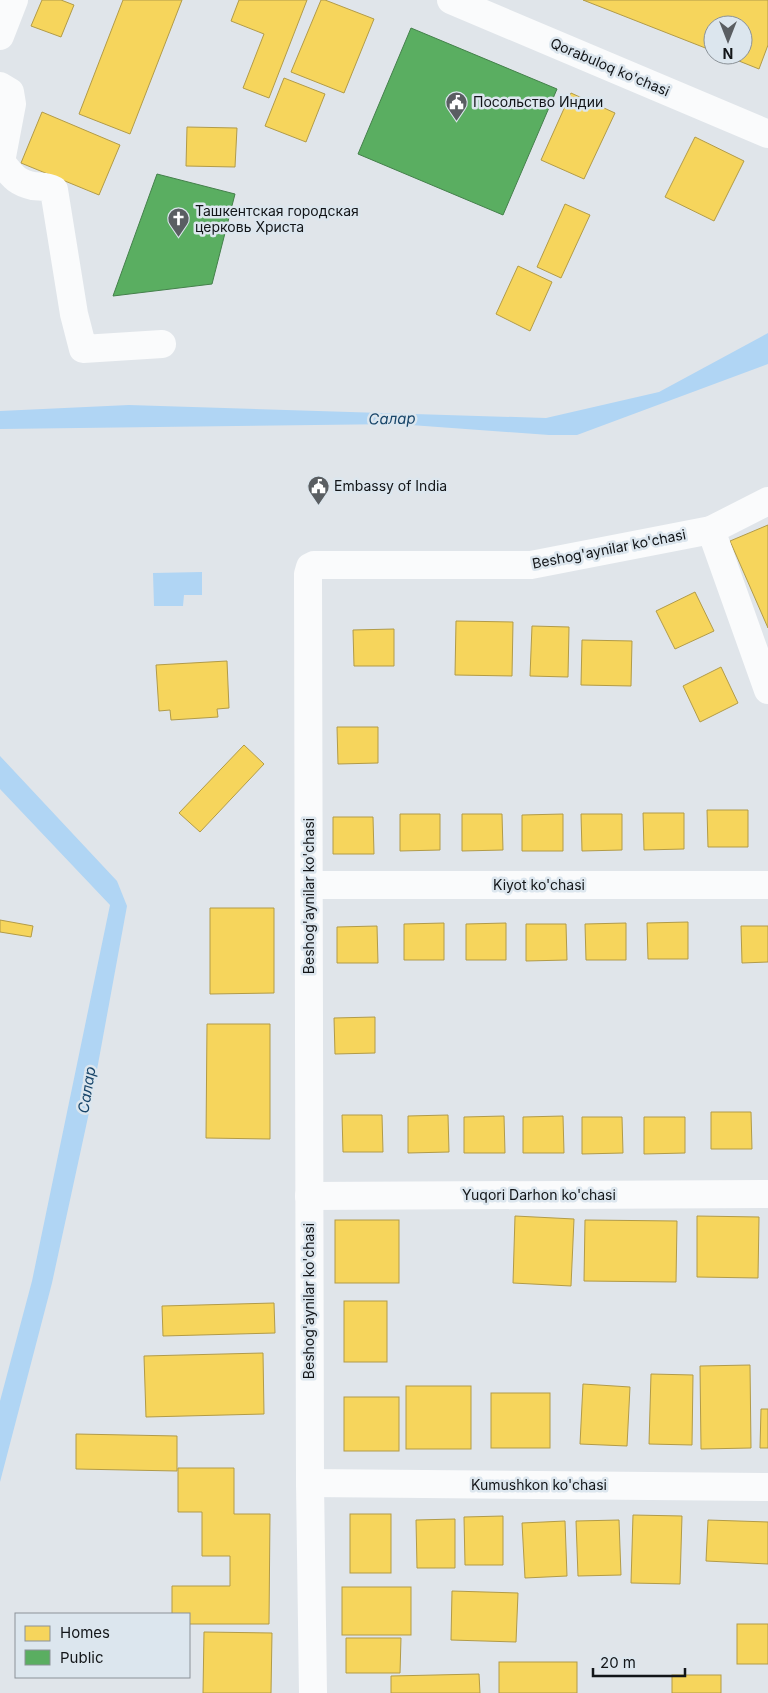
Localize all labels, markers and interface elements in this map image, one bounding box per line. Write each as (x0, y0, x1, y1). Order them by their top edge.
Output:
north arrow (703, 15, 753, 65)
street label: Qorabuloq ko'chasi (548, 34, 672, 99)
text: N (723, 45, 733, 62)
public building icon: Посольство Индии (445, 90, 469, 121)
place label: Посольство Индии (473, 93, 603, 110)
place label: Ташкентская городская церковь Христа (195, 202, 359, 235)
church icon: Ташкентская городская церковь Христа (167, 207, 191, 238)
water label: Салар (368, 409, 416, 428)
public building icon: Embassy of India (306, 474, 330, 505)
place label: Embassy of India (334, 477, 447, 494)
street label: Beshog'aynilar ko'chasi (531, 525, 687, 572)
street label: Beshog'aynilar ko'chasi (300, 818, 317, 974)
street label: Kiyot ko'chasi (493, 876, 585, 893)
water label: Салар (73, 1065, 100, 1115)
street label: Yuqori Darhon ko'chasi (462, 1186, 616, 1203)
street label: Beshog'aynilar ko'chasi (300, 1223, 317, 1379)
street label: Kumushkon ko'chasi (471, 1476, 607, 1493)
legend (15, 1613, 190, 1678)
text: Homes (60, 1623, 110, 1642)
scale bar (593, 1646, 686, 1678)
text: Public (60, 1648, 103, 1667)
text: 20 m (600, 1653, 636, 1672)

